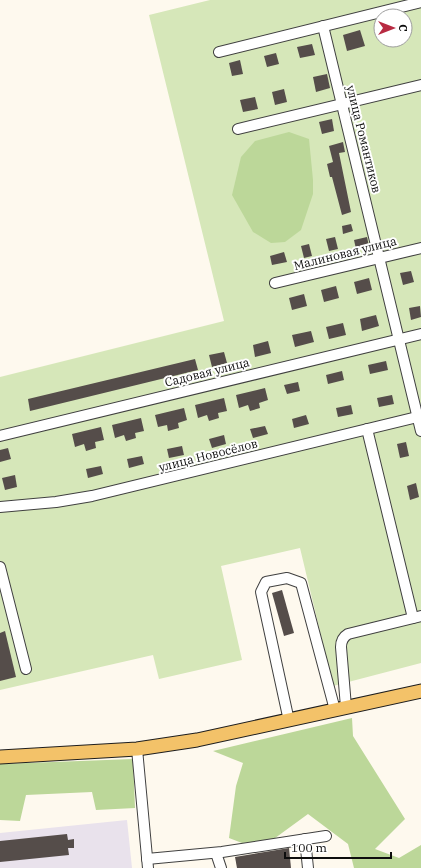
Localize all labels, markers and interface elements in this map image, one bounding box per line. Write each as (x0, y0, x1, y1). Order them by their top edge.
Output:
north arrow (373, 8, 413, 48)
text: С (396, 24, 410, 32)
street label: улица Романтиков (343, 84, 385, 195)
street label: Малиновая улица (292, 233, 398, 273)
street label: Садовая улица (163, 354, 251, 390)
street label: улица Новосёлов (157, 435, 259, 475)
scale bar (285, 834, 391, 860)
text: 100 m (291, 840, 327, 855)

